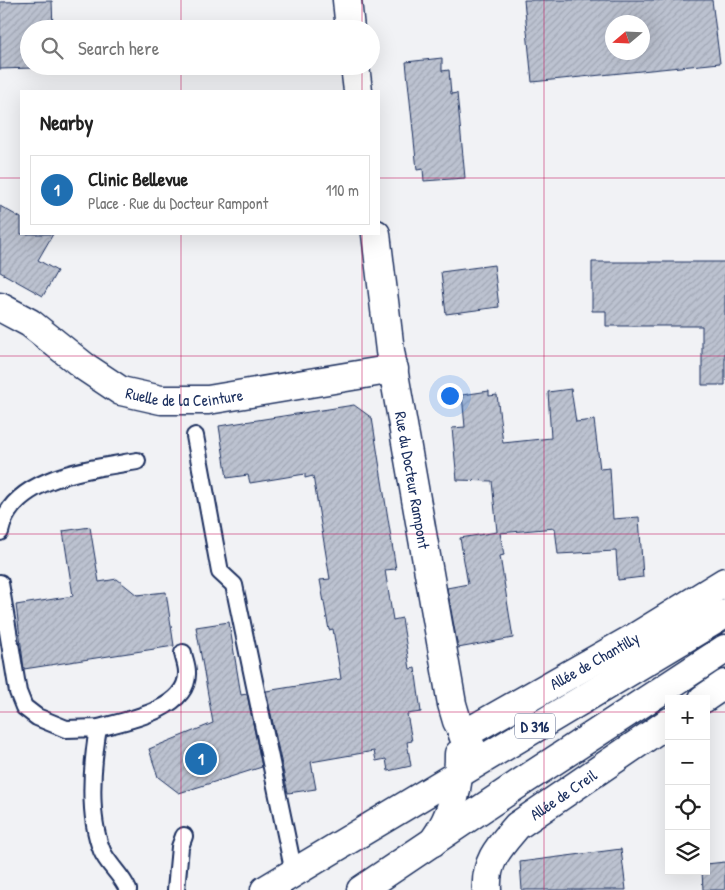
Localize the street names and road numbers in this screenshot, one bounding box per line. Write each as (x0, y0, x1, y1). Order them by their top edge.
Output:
street label: Ruelle de la Ceinture (124, 381, 245, 411)
street label: Rue du Docteur Rampont (390, 410, 436, 551)
street label: Allée de Chantilly (546, 626, 643, 695)
road number: D 316 (515, 714, 555, 738)
street label: Allée de Creil (525, 763, 602, 825)

